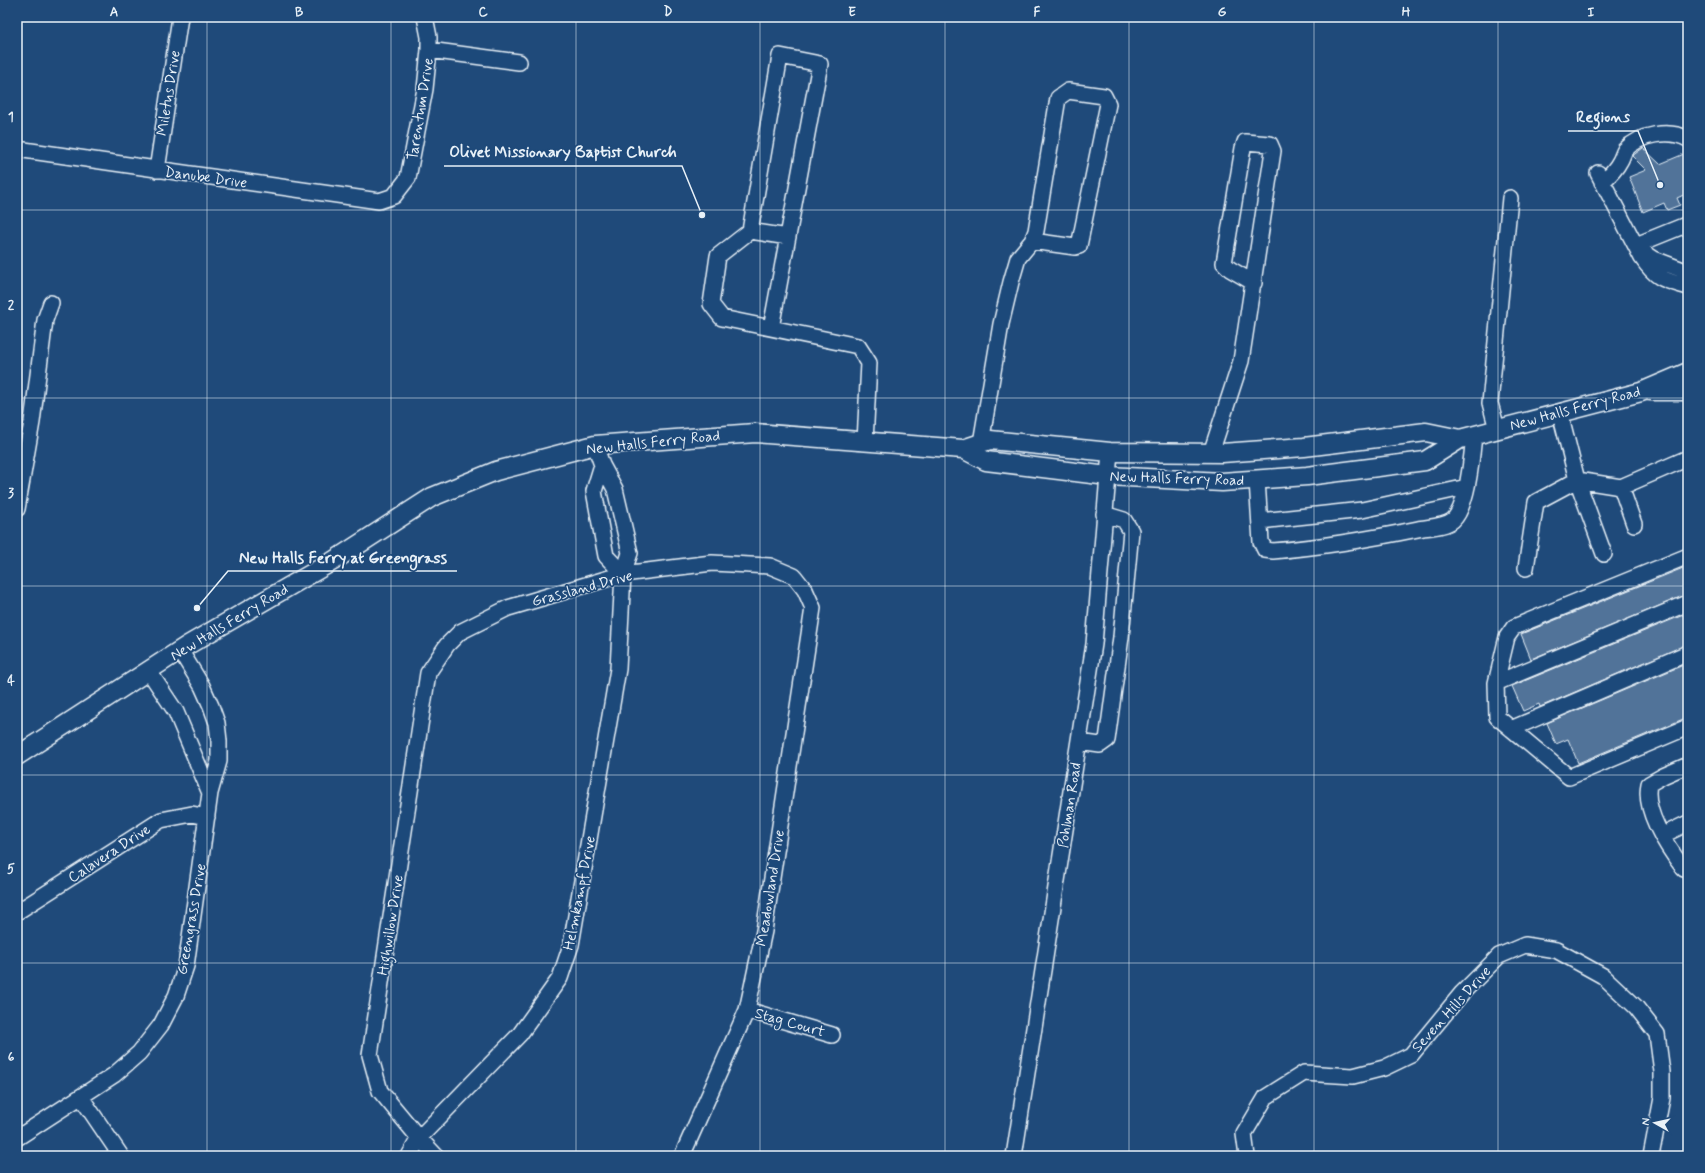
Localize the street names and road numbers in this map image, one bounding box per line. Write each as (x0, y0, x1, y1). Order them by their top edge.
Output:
street label: Miletus Drive (152, 49, 186, 138)
street label: Tarentum Drive (403, 56, 439, 162)
street label: Danube Drive (163, 162, 249, 194)
street label: New Halls Ferry Road (1508, 382, 1643, 436)
street label: New Halls Ferry Road (585, 426, 721, 460)
street label: New Halls Ferry Road (1109, 467, 1245, 491)
street label: Grassland Drive (530, 566, 635, 612)
street label: New Halls Ferry Road (167, 580, 292, 666)
street label: Pohlman Road (1053, 761, 1087, 849)
street label: Calavera Drive (64, 820, 155, 888)
street label: Meadowland Drive (752, 828, 790, 948)
street label: Helmkampf Drive (559, 834, 601, 952)
street label: Greengrass Drive (172, 862, 212, 976)
street label: Highwillow Drive (373, 873, 410, 977)
street label: Seven Hills Drive (1408, 962, 1496, 1057)
street label: Stag Court (752, 1003, 827, 1043)

